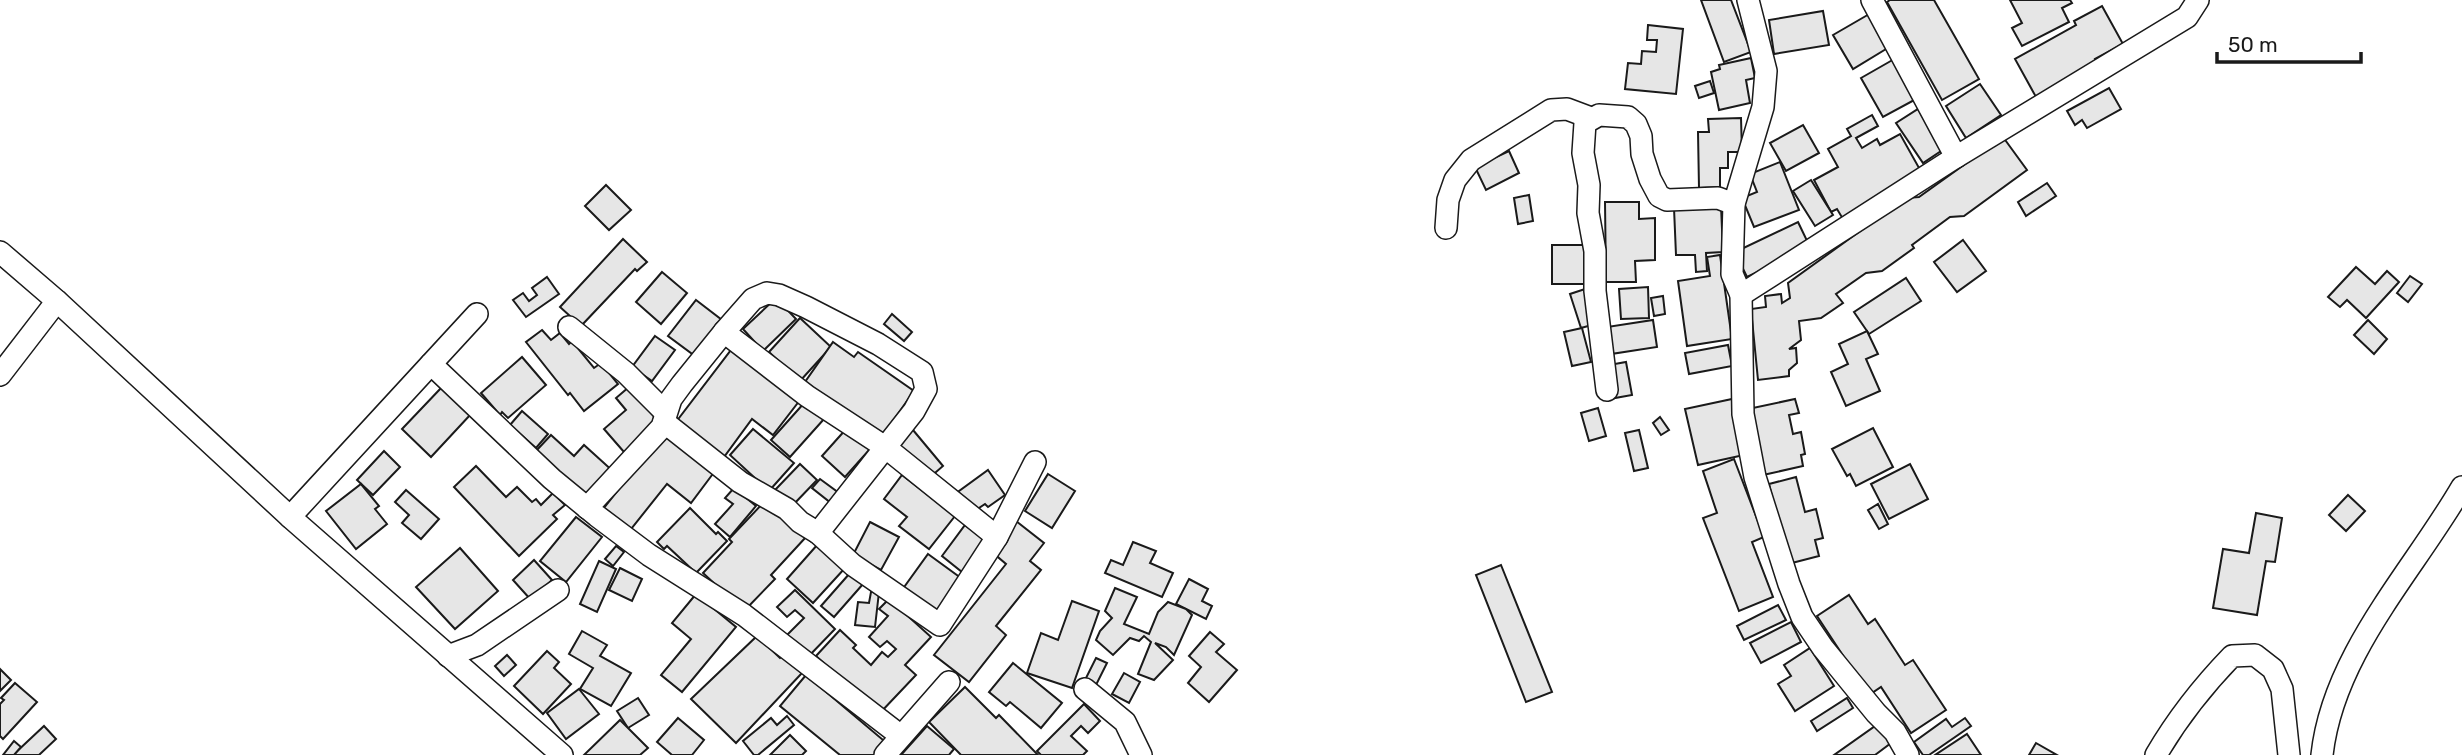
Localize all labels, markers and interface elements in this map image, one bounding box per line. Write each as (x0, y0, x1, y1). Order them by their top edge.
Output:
scale bar (2217, 21, 2360, 65)
text: 50 m (2228, 32, 2278, 57)

